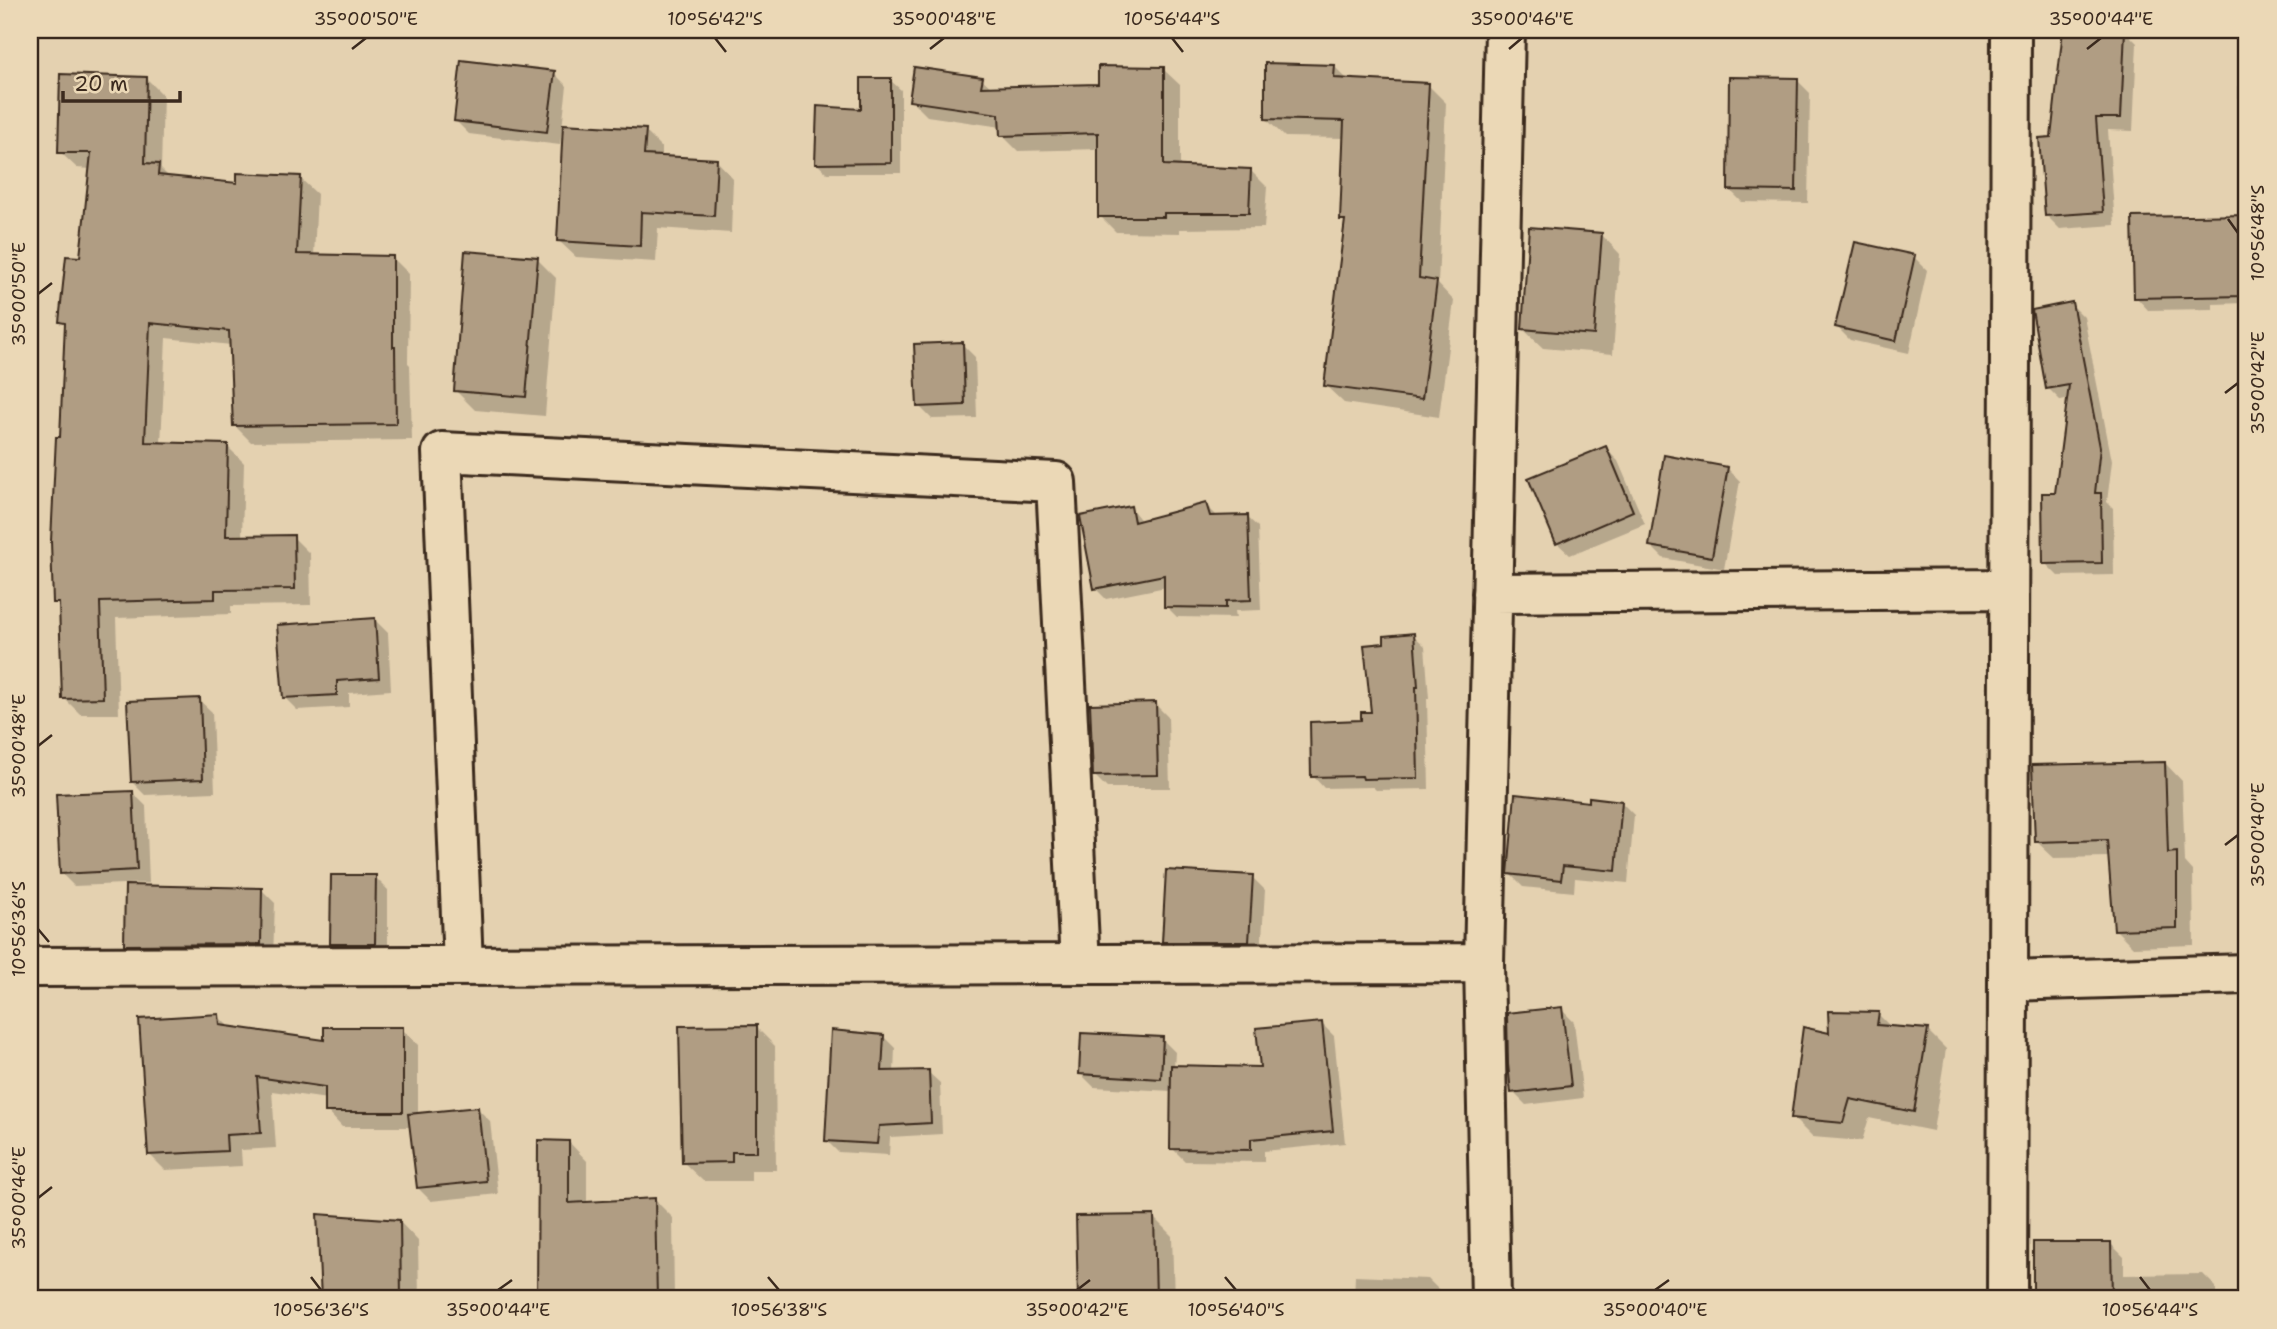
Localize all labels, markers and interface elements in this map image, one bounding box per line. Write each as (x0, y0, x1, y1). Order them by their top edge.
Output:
text: 35°00'50"E (314, 7, 418, 31)
text: 10°56'42"S (667, 7, 763, 31)
text: 35°00'48"E (892, 7, 996, 31)
text: 10°56'44"S (1124, 7, 1220, 31)
text: 35°00'46"E (1470, 7, 1574, 31)
text: 35°00'44"E (2049, 7, 2153, 31)
scale bar (63, 60, 180, 104)
text: 20 m (74, 70, 128, 98)
text: 10°56'48"S (2246, 185, 2270, 281)
text: 35°00'50"E (7, 242, 31, 346)
text: 35°00'42"E (2246, 331, 2270, 435)
text: 35°00'48"E (7, 694, 31, 798)
text: 35°00'40"E (2246, 782, 2270, 888)
text: 10°56'36"S (7, 881, 31, 977)
text: 35°00'46"E (7, 1146, 31, 1250)
text: 10°56'36"S (273, 1298, 369, 1322)
text: 35°00'44"E (446, 1298, 550, 1322)
text: 10°56'38"S (731, 1298, 827, 1322)
text: 35°00'42"E (1025, 1298, 1129, 1322)
text: 10°56'40"S (1187, 1298, 1285, 1322)
text: 35°00'40"E (1602, 1298, 1708, 1322)
text: 10°56'44"S (2102, 1298, 2198, 1322)

